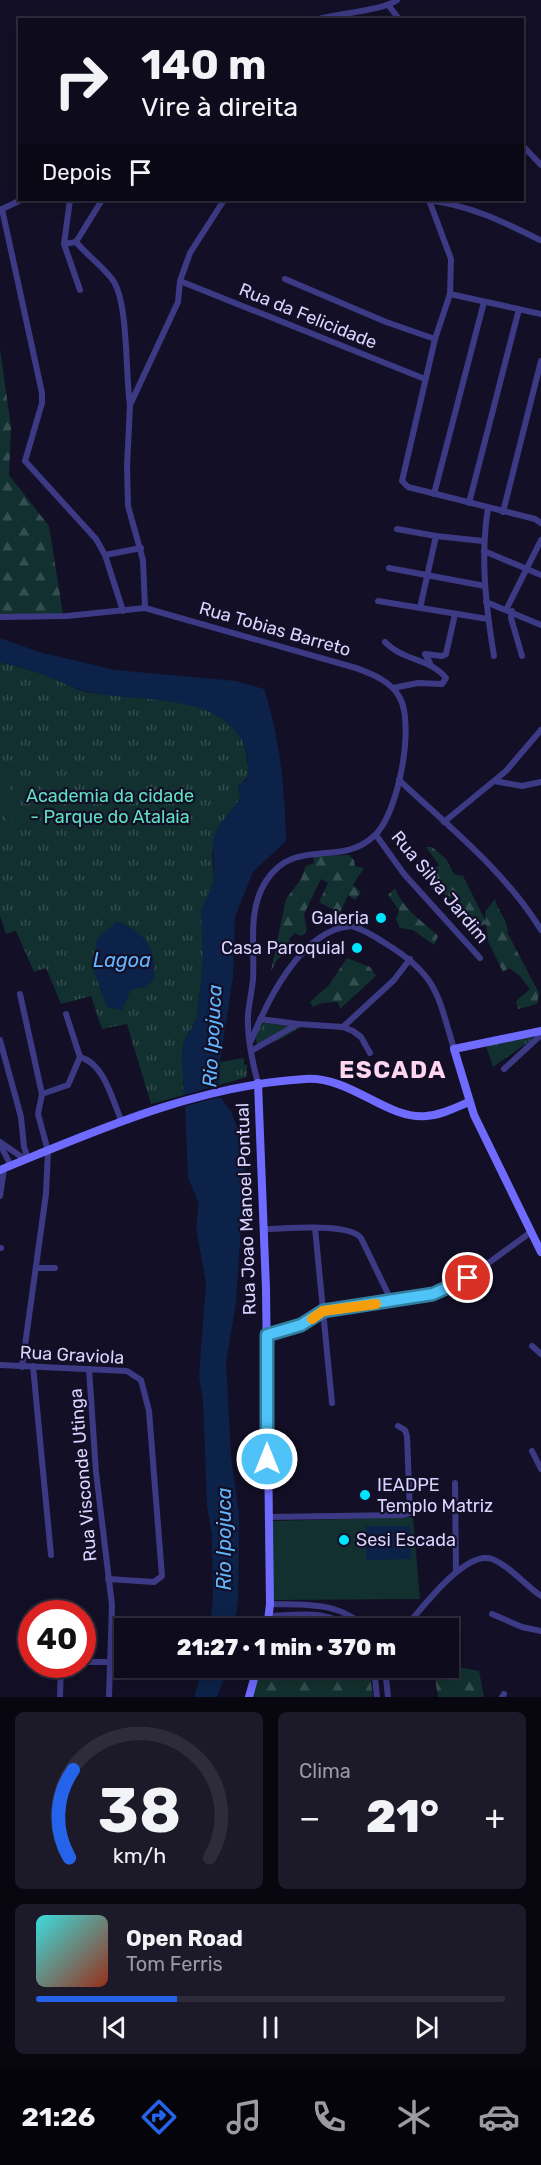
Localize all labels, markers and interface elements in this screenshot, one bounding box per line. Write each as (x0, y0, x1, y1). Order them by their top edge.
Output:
text: 140 m (141, 40, 267, 90)
icon: right (42, 42, 120, 120)
text: Vire à direita (141, 91, 298, 123)
icon: arrive (124, 156, 157, 189)
text: Depois (42, 159, 112, 186)
street label: Rua da Felicidade (236, 278, 380, 354)
street label: Rua Tobias Barreto (197, 597, 353, 661)
park label: Academia da cidade - Parque do Atalaia (26, 785, 194, 828)
street label: Rua Silva Jardim (387, 826, 493, 948)
place label: Galeria (311, 907, 369, 929)
marker: Galeria (374, 911, 388, 925)
place label: Casa Paroquial (221, 937, 345, 959)
marker: Casa Paroquial (350, 941, 364, 955)
water label: Lagoa (93, 948, 151, 972)
water label: Rio Ipojuca (197, 984, 227, 1088)
district label: ESCADA (339, 1056, 447, 1084)
street label: Rua Joao Manoel Pontual (231, 1102, 261, 1316)
pin (442, 1252, 493, 1303)
icon: arrive (451, 1261, 484, 1294)
street label: Rua Graviola (19, 1341, 125, 1369)
street label: Rua Visconde Utinga (64, 1388, 102, 1562)
position arrow (235, 1427, 299, 1491)
place label: IEADPE Templo Matriz (377, 1474, 493, 1517)
water label: Rio Ipojuca (212, 1487, 236, 1591)
marker: IEADPE Templo Matriz (358, 1488, 372, 1502)
place label: Sesi Escada (356, 1529, 456, 1551)
marker: Sesi Escada (337, 1533, 351, 1547)
speed limit sign: 40 (18, 1600, 96, 1678)
text: 21:27 · 1 min · 370 m (177, 1634, 396, 1661)
text: Clima (299, 1759, 351, 1783)
text: 38 (97, 1774, 181, 1848)
text: 21° (366, 1790, 439, 1843)
text: − (299, 1798, 320, 1837)
text: + (484, 1798, 505, 1837)
text: km/h (112, 1843, 166, 1868)
text: Open Road (126, 1925, 243, 1952)
text: Tom Ferris (126, 1952, 223, 1976)
icon: previous (98, 2011, 131, 2044)
icon: pause (254, 2011, 287, 2044)
icon: next (410, 2011, 443, 2044)
icon: directions (138, 2096, 180, 2138)
icon: music (223, 2096, 265, 2138)
icon: phone (308, 2096, 350, 2138)
icon: climate (393, 2096, 435, 2138)
icon: car (478, 2096, 520, 2138)
text: 21:26 (21, 2101, 95, 2133)

